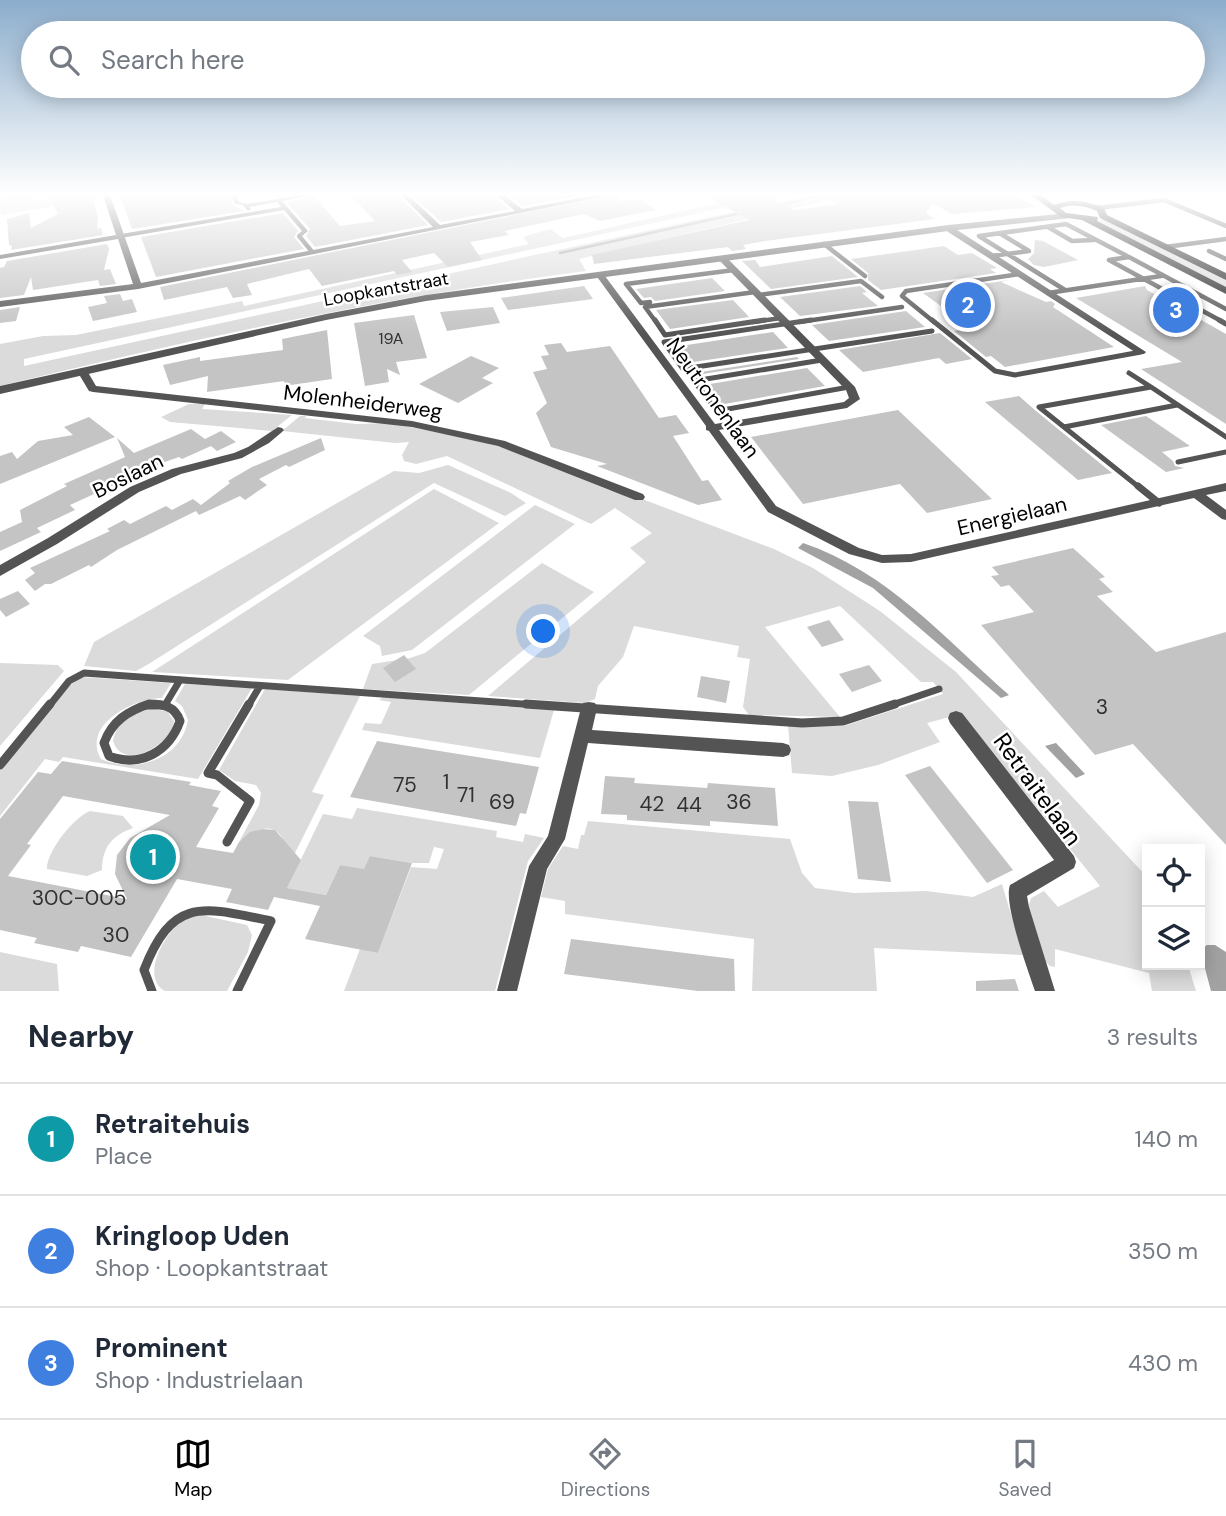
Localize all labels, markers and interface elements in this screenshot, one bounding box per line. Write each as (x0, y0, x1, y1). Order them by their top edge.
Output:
search box (21, 21, 1205, 98)
icon: search (45, 41, 83, 79)
text: Search here (101, 43, 244, 77)
street label: Loopkantstraat (322, 266, 450, 312)
pin: 2 (945, 279, 991, 331)
pin: 3 (1153, 284, 1199, 336)
house number: 19A (379, 328, 404, 349)
street label: Neutronenlaan (660, 332, 766, 464)
street label: Molenheiderweg (282, 378, 444, 426)
street label: Boslaan (88, 447, 168, 505)
street label: Energielaan (954, 490, 1070, 542)
your location (526, 614, 560, 648)
house number: 3 (1096, 693, 1108, 721)
street label: Retraitelaan (987, 727, 1089, 851)
house number: 1 (443, 768, 449, 796)
house number: 75 (393, 771, 417, 799)
house number: 71 (457, 781, 475, 809)
house number: 69 (489, 788, 515, 816)
house number: 36 (726, 788, 752, 816)
house number: 42 (640, 790, 664, 818)
house number: 44 (676, 791, 702, 819)
pin: 1 (130, 831, 176, 883)
map controls (1142, 844, 1205, 970)
button: locate (1142, 844, 1205, 907)
house number: 30C-005 (32, 884, 126, 912)
button: layers (1142, 907, 1205, 970)
house number: 30 (103, 921, 129, 949)
text: Nearby (28, 1017, 134, 1056)
text: 3 results (1107, 1022, 1198, 1052)
text: Retraitehuis (95, 1107, 250, 1141)
text: 1 (47, 1124, 55, 1154)
text: 140 m (1135, 1124, 1198, 1154)
text: Place (95, 1141, 152, 1171)
text: Kringloop Uden (95, 1219, 290, 1253)
text: 2 (44, 1236, 58, 1266)
text: 350 m (1128, 1236, 1198, 1266)
text: Shop · Loopkantstraat (95, 1253, 328, 1283)
text: Prominent (95, 1331, 228, 1365)
text: 3 (44, 1348, 58, 1378)
text: 430 m (1128, 1348, 1198, 1378)
text: Shop · Industrielaan (95, 1365, 303, 1395)
tab: Map (174, 1435, 212, 1502)
tab: Directions (561, 1435, 650, 1502)
tab: Saved (999, 1435, 1052, 1502)

